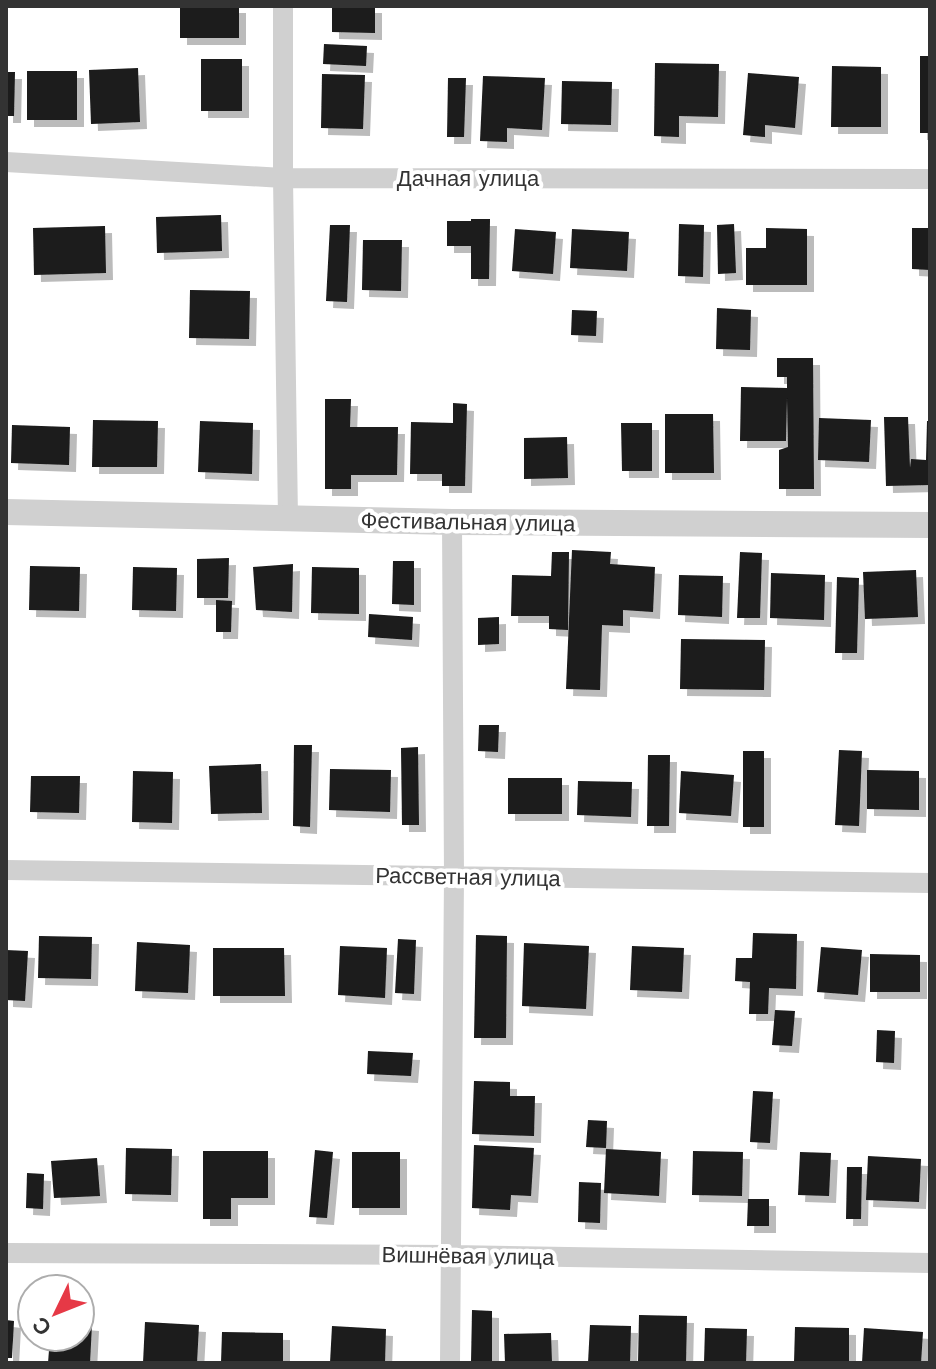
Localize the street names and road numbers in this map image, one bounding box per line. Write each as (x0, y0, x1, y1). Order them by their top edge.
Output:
street label: Дачная улица (397, 166, 540, 191)
street label: Фестивальная улица (361, 508, 576, 536)
street label: Рассветная улица (375, 863, 562, 891)
street label: Вишнёвая улица (382, 1242, 555, 1270)

